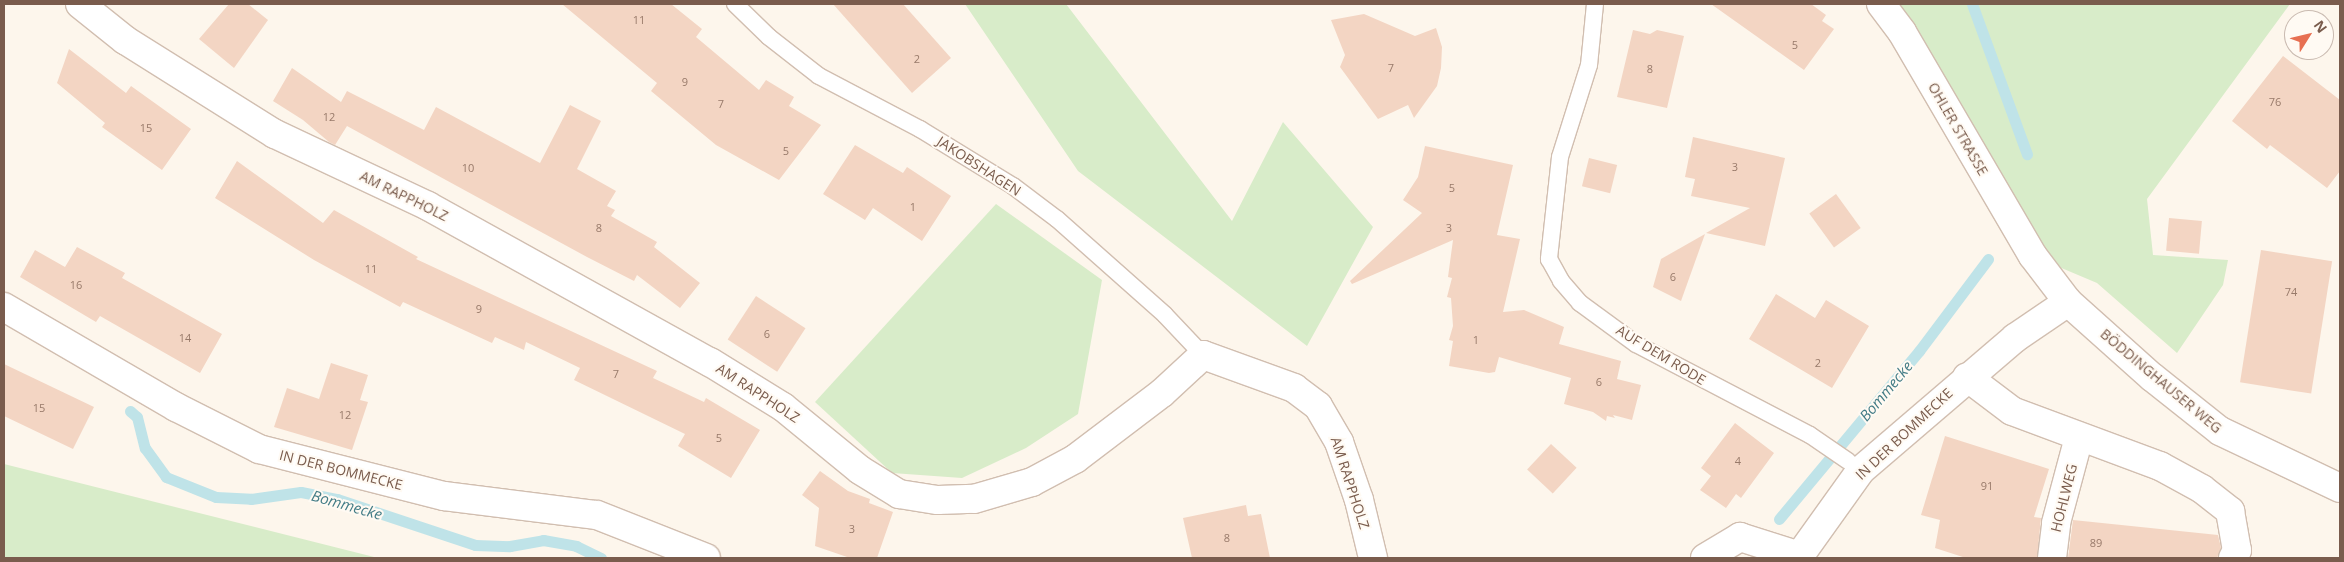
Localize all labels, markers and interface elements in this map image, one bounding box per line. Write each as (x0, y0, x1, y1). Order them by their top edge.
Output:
north arrow (2284, 10, 2334, 60)
house number: 11 (633, 13, 645, 27)
text: N (2310, 16, 2332, 37)
house number: 5 (1792, 38, 1798, 52)
house number: 2 (914, 52, 920, 66)
house number: 7 (1388, 61, 1394, 75)
house number: 8 (1647, 62, 1653, 76)
house number: 9 (682, 75, 688, 89)
street label: OHLER STRASSE (1925, 80, 1991, 178)
house number: 76 (2269, 95, 2281, 109)
house number: 7 (718, 97, 724, 111)
house number: 12 (323, 110, 335, 124)
house number: 15 (140, 121, 152, 135)
street label: JAKOBSHAGEN (934, 133, 1024, 199)
house number: 5 (783, 144, 789, 158)
house number: 3 (1732, 160, 1738, 174)
house number: 10 (462, 161, 474, 175)
street label: AM RAPPHOLZ (357, 167, 451, 225)
house number: 5 (1449, 181, 1455, 195)
house number: 1 (910, 200, 916, 214)
house number: 8 (596, 221, 602, 235)
house number: 3 (1446, 221, 1452, 235)
house number: 11 (365, 262, 377, 276)
house number: 6 (1670, 270, 1676, 284)
house number: 16 (70, 278, 82, 292)
house number: 74 (2285, 285, 2297, 299)
house number: 9 (476, 302, 482, 316)
street label: AUF DEM RODE (1613, 322, 1709, 388)
street label: BÖDDINGHAUSER WEG (2097, 325, 2225, 437)
house number: 6 (764, 327, 770, 341)
house number: 14 (179, 331, 191, 345)
house number: 1 (1473, 333, 1479, 347)
house number: 2 (1815, 356, 1821, 370)
water label: Bommecke (1856, 357, 1916, 425)
street label: AM RAPPHOLZ (713, 360, 803, 426)
house number: 7 (613, 367, 619, 381)
house number: 6 (1596, 375, 1602, 389)
street label: IN DER BOMMECKE (1852, 385, 1956, 483)
house number: 15 (33, 401, 45, 415)
house number: 12 (339, 408, 351, 422)
house number: 5 (716, 431, 722, 445)
street label: AM RAPPHOLZ (1327, 435, 1373, 531)
street label: IN DER BOMMECKE (278, 447, 404, 493)
house number: 4 (1735, 454, 1741, 468)
street label: HOHLWEG (2047, 462, 2081, 534)
house number: 91 (1981, 479, 1993, 493)
water label: Bommecke (310, 486, 384, 524)
house number: 3 (849, 522, 855, 536)
house number: 8 (1224, 531, 1230, 545)
house number: 89 (2090, 536, 2102, 550)

